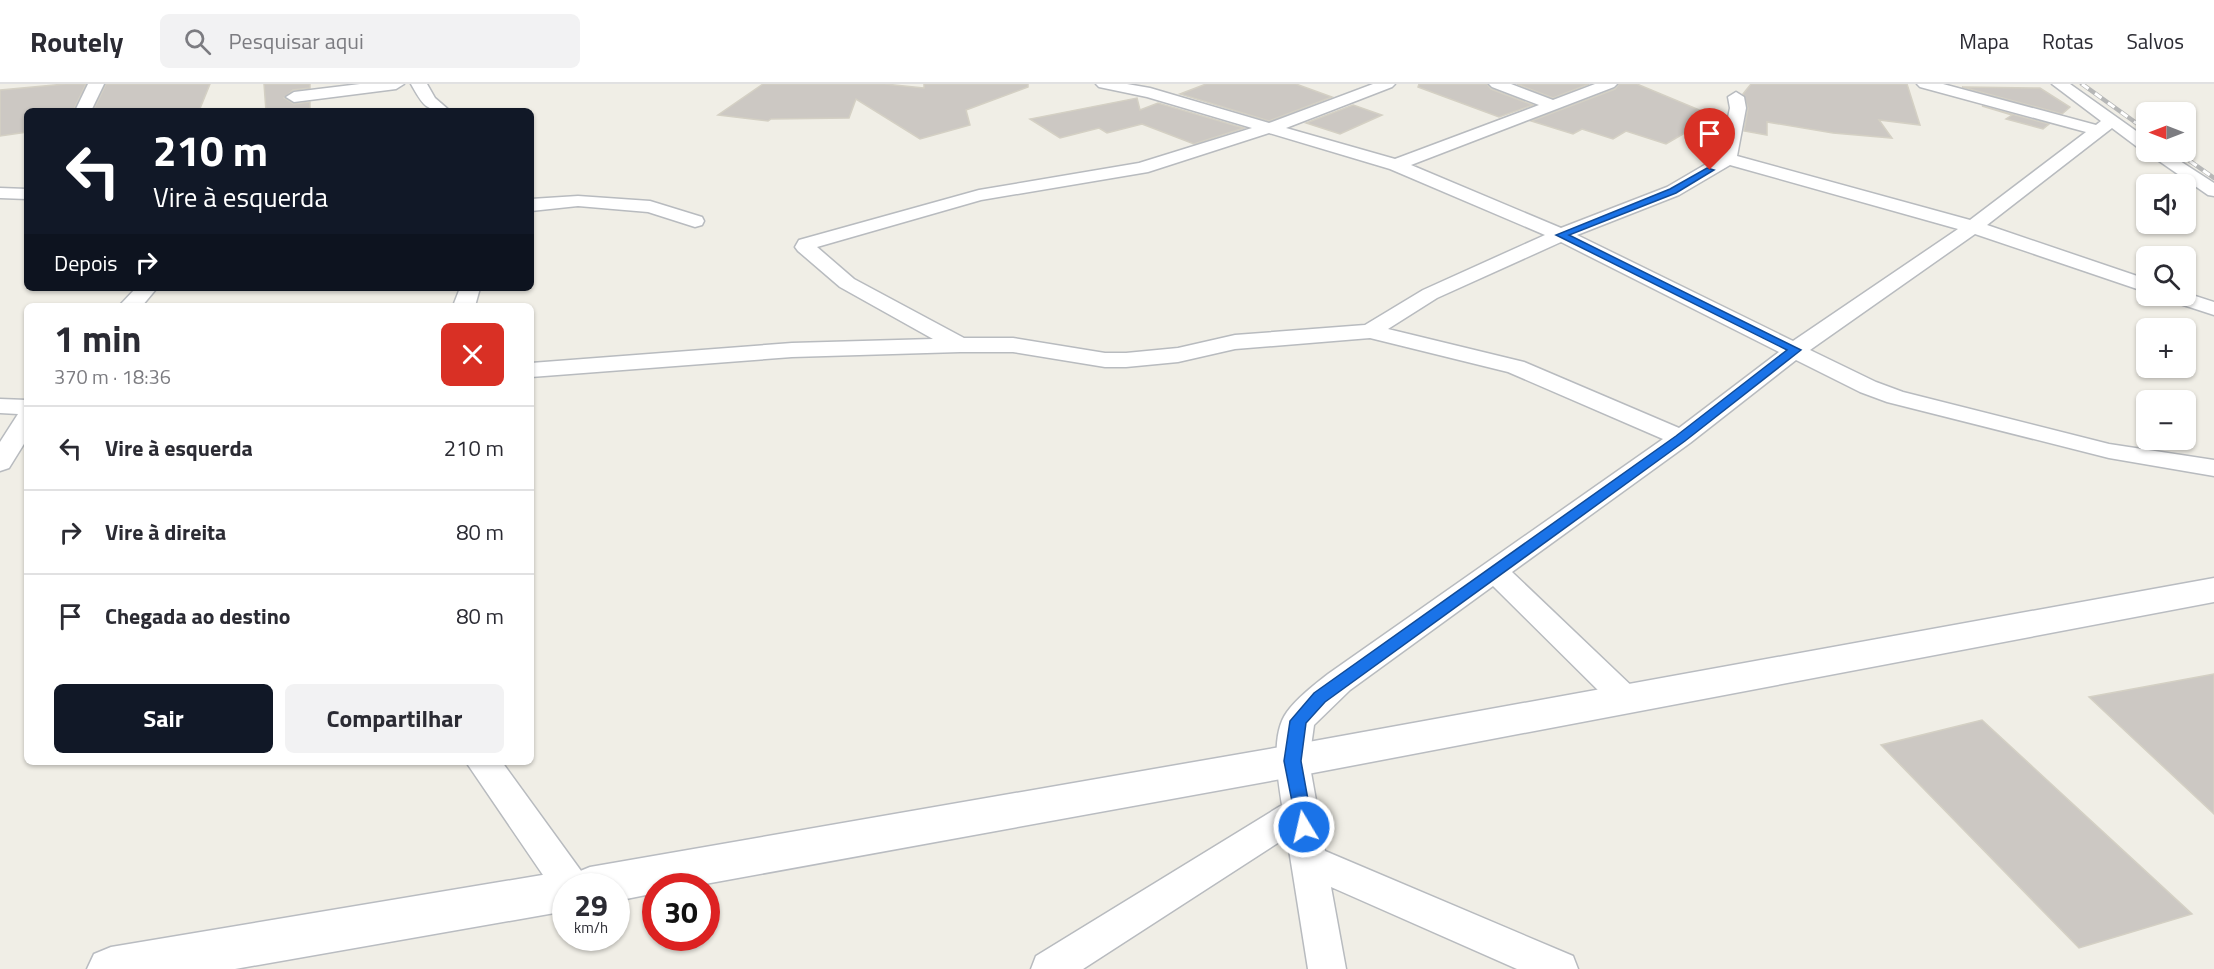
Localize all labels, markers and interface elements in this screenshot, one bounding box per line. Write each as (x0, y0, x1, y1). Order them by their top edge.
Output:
search box (160, 14, 580, 68)
text: Routely (30, 20, 124, 63)
text: Pesquisar aqui (229, 24, 364, 58)
icon: search (181, 25, 214, 58)
text: Mapa (1959, 25, 2009, 57)
text: Rotas (2042, 25, 2093, 57)
text: Salvos (2126, 25, 2184, 57)
north arrow (2136, 102, 2196, 162)
map controls (2136, 102, 2196, 450)
pin (1684, 108, 1735, 170)
icon: arrive (1693, 117, 1726, 150)
text: 210 m (153, 118, 268, 182)
icon: left (54, 132, 132, 210)
button: sound (2136, 174, 2196, 234)
text: Vire à esquerda (153, 176, 328, 217)
text: Depois (54, 246, 118, 280)
icon: right (130, 246, 163, 279)
button: search (2136, 246, 2196, 306)
text: 1 min (54, 311, 141, 366)
button: + (2136, 318, 2196, 378)
button: close (441, 323, 504, 386)
text: 370 m · 18:36 (54, 361, 171, 392)
button: − (2136, 390, 2196, 450)
text: Vire à esquerda (105, 431, 253, 465)
text: 210 m (444, 431, 504, 465)
icon: left (54, 432, 87, 465)
text: Vire à direita (105, 515, 226, 549)
text: 80 m (456, 515, 504, 549)
icon: right (54, 516, 87, 549)
text: Chegada ao destino (105, 599, 291, 633)
text: 80 m (456, 599, 504, 633)
icon: arrive (54, 600, 87, 633)
button: Sair (54, 684, 273, 753)
button: Compartilhar (285, 684, 504, 753)
position arrow (1272, 795, 1336, 859)
speed limit sign: 30 (642, 873, 720, 951)
text: 29 (574, 882, 608, 928)
text: km/h (574, 916, 608, 939)

